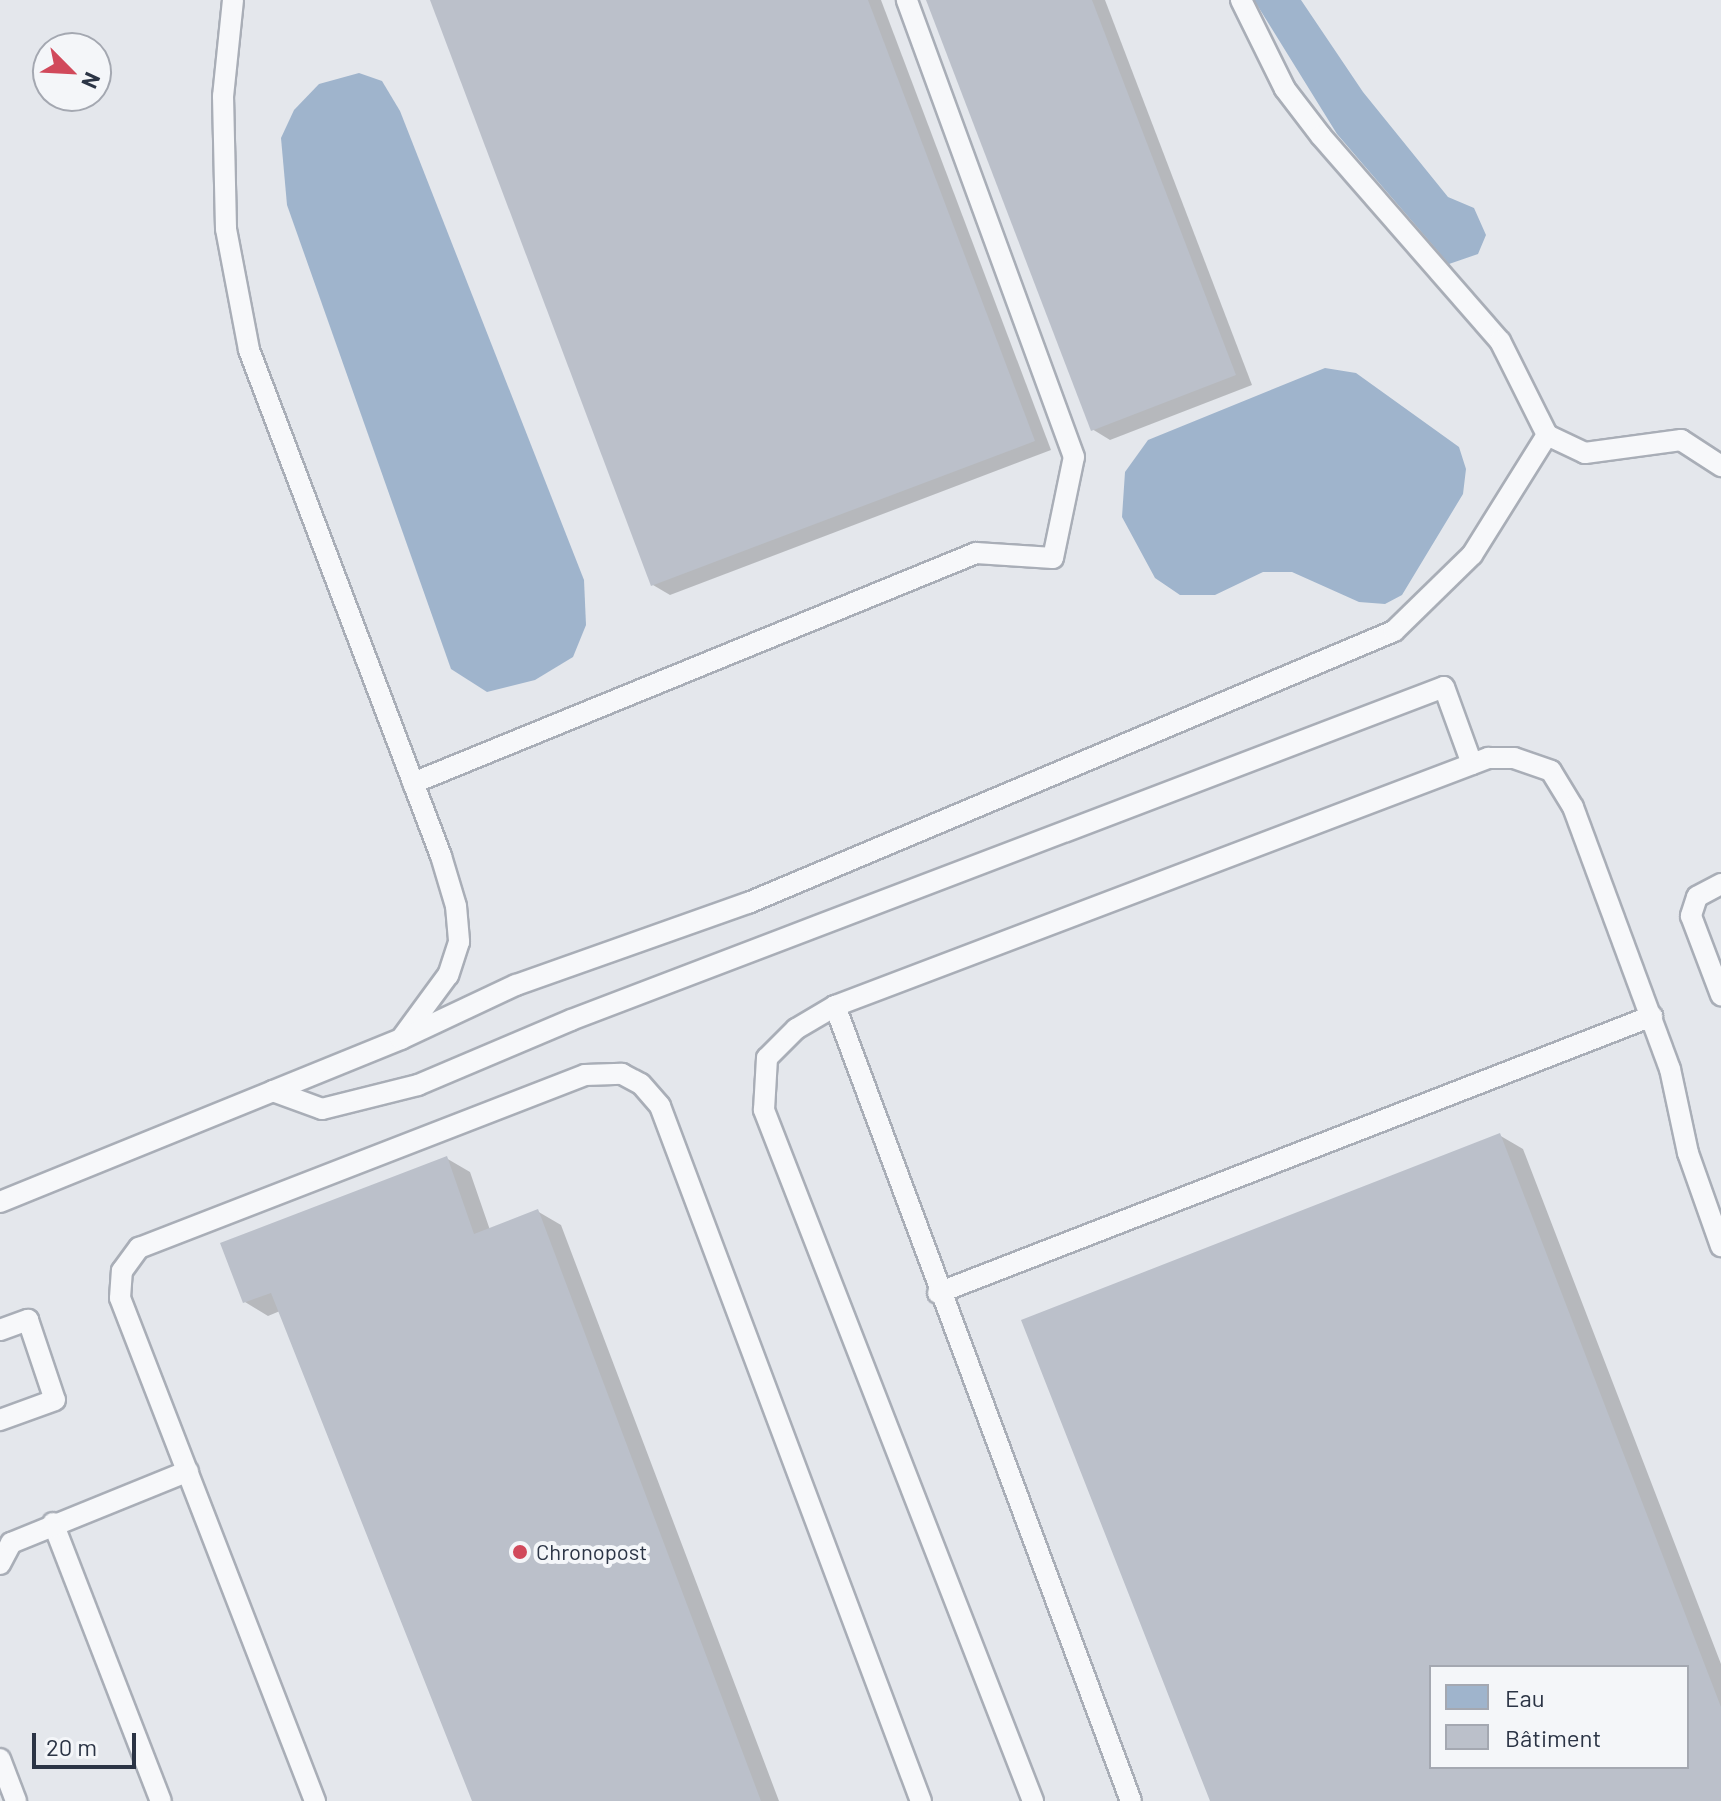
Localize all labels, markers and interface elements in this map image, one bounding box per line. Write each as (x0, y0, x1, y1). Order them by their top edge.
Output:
north arrow (32, 32, 112, 112)
text: N (77, 69, 107, 93)
place label: Chronopost (536, 1539, 647, 1565)
marker: Chronopost (511, 1543, 529, 1561)
legend (1429, 1665, 1689, 1769)
text: Eau (1505, 1683, 1545, 1712)
scale bar (36, 1717, 140, 1767)
text: Bâtiment (1505, 1723, 1601, 1752)
text: 20 m (46, 1732, 97, 1761)

